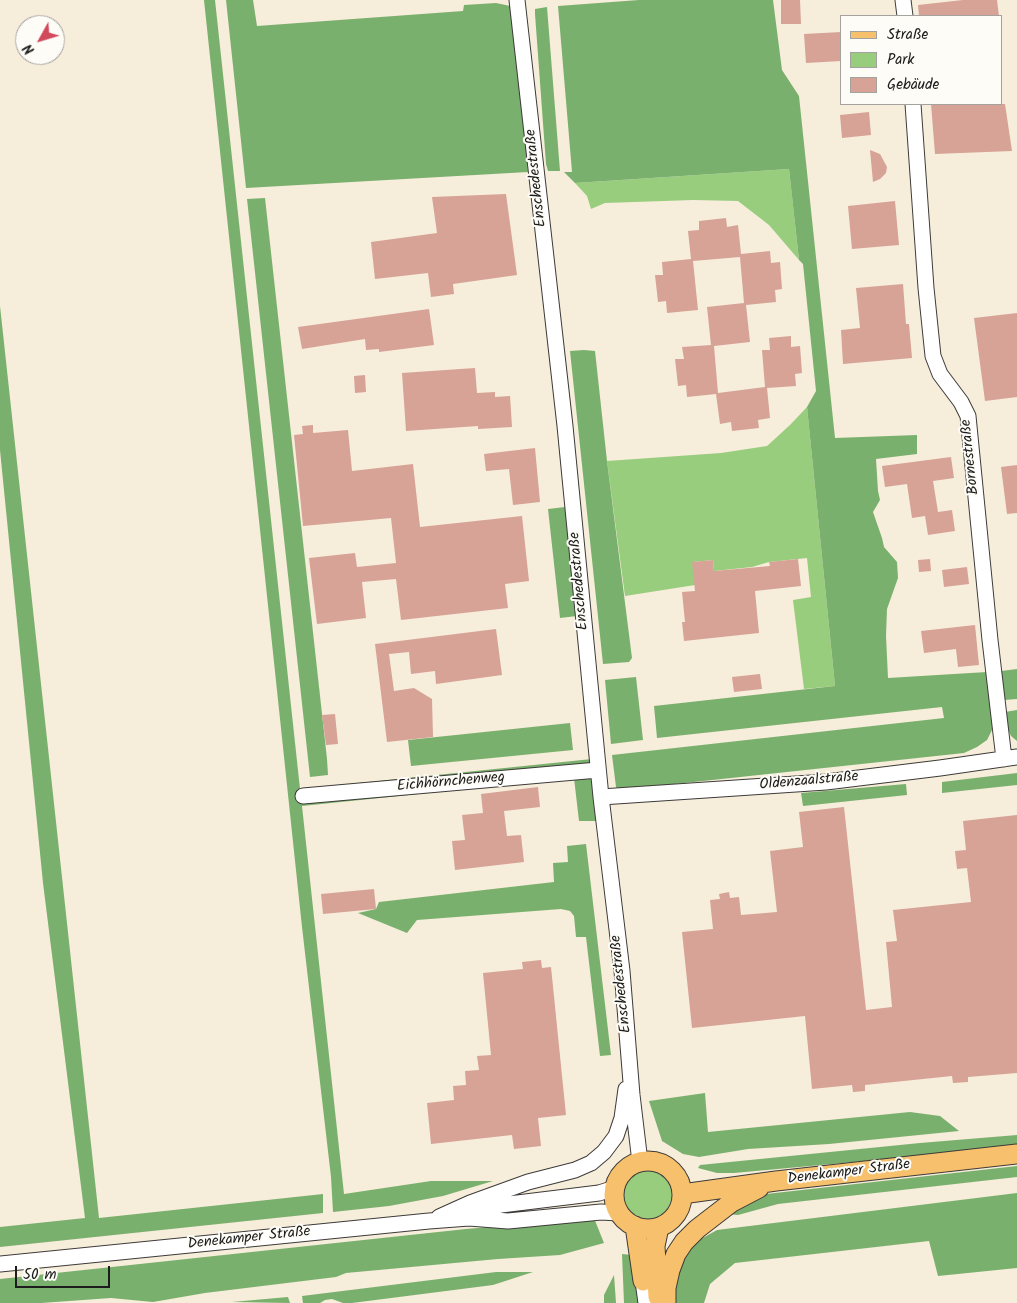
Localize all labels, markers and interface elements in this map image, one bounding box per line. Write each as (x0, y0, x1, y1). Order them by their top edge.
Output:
north arrow (15, 15, 65, 65)
legend (840, 15, 1002, 105)
text: Straße (887, 23, 928, 47)
text: N (18, 38, 40, 59)
text: Park (887, 48, 914, 72)
text: Gebäude (887, 73, 939, 97)
street label: Enschedestraße (523, 128, 551, 228)
street label: Bornestraße (958, 418, 984, 496)
street label: Enschedestraße (567, 531, 593, 631)
street label: Eichhörnchenweg (396, 769, 506, 797)
street label: Oldenzaalstraße (759, 769, 859, 795)
street label: Enschedestraße (608, 934, 636, 1034)
street label: Denekamper Straße (787, 1157, 911, 1189)
street label: Denekamper Straße (187, 1224, 311, 1254)
scale bar (18, 1256, 112, 1288)
text: 50 m (23, 1263, 57, 1287)

